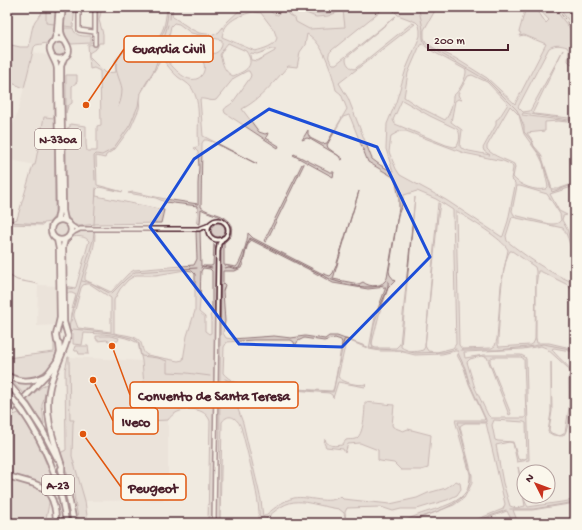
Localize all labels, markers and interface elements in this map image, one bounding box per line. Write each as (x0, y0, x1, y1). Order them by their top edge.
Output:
scale bar (428, 26, 508, 52)
text: 200 m (434, 35, 465, 49)
callout: Guardia Civil (124, 36, 213, 62)
text: Guardia Civil (132, 42, 206, 59)
road number: N-330a (35, 129, 81, 149)
callout: Convento de Santa Teresa (130, 382, 298, 408)
text: Convento de Santa Teresa (137, 389, 291, 406)
callout: Iveco (113, 408, 158, 434)
text: Iveco (122, 415, 151, 432)
north arrow (516, 464, 556, 504)
text: N (523, 472, 537, 485)
callout: Peugeot (121, 474, 186, 500)
road number: A-23 (42, 475, 74, 495)
text: Peugeot (127, 481, 179, 498)

